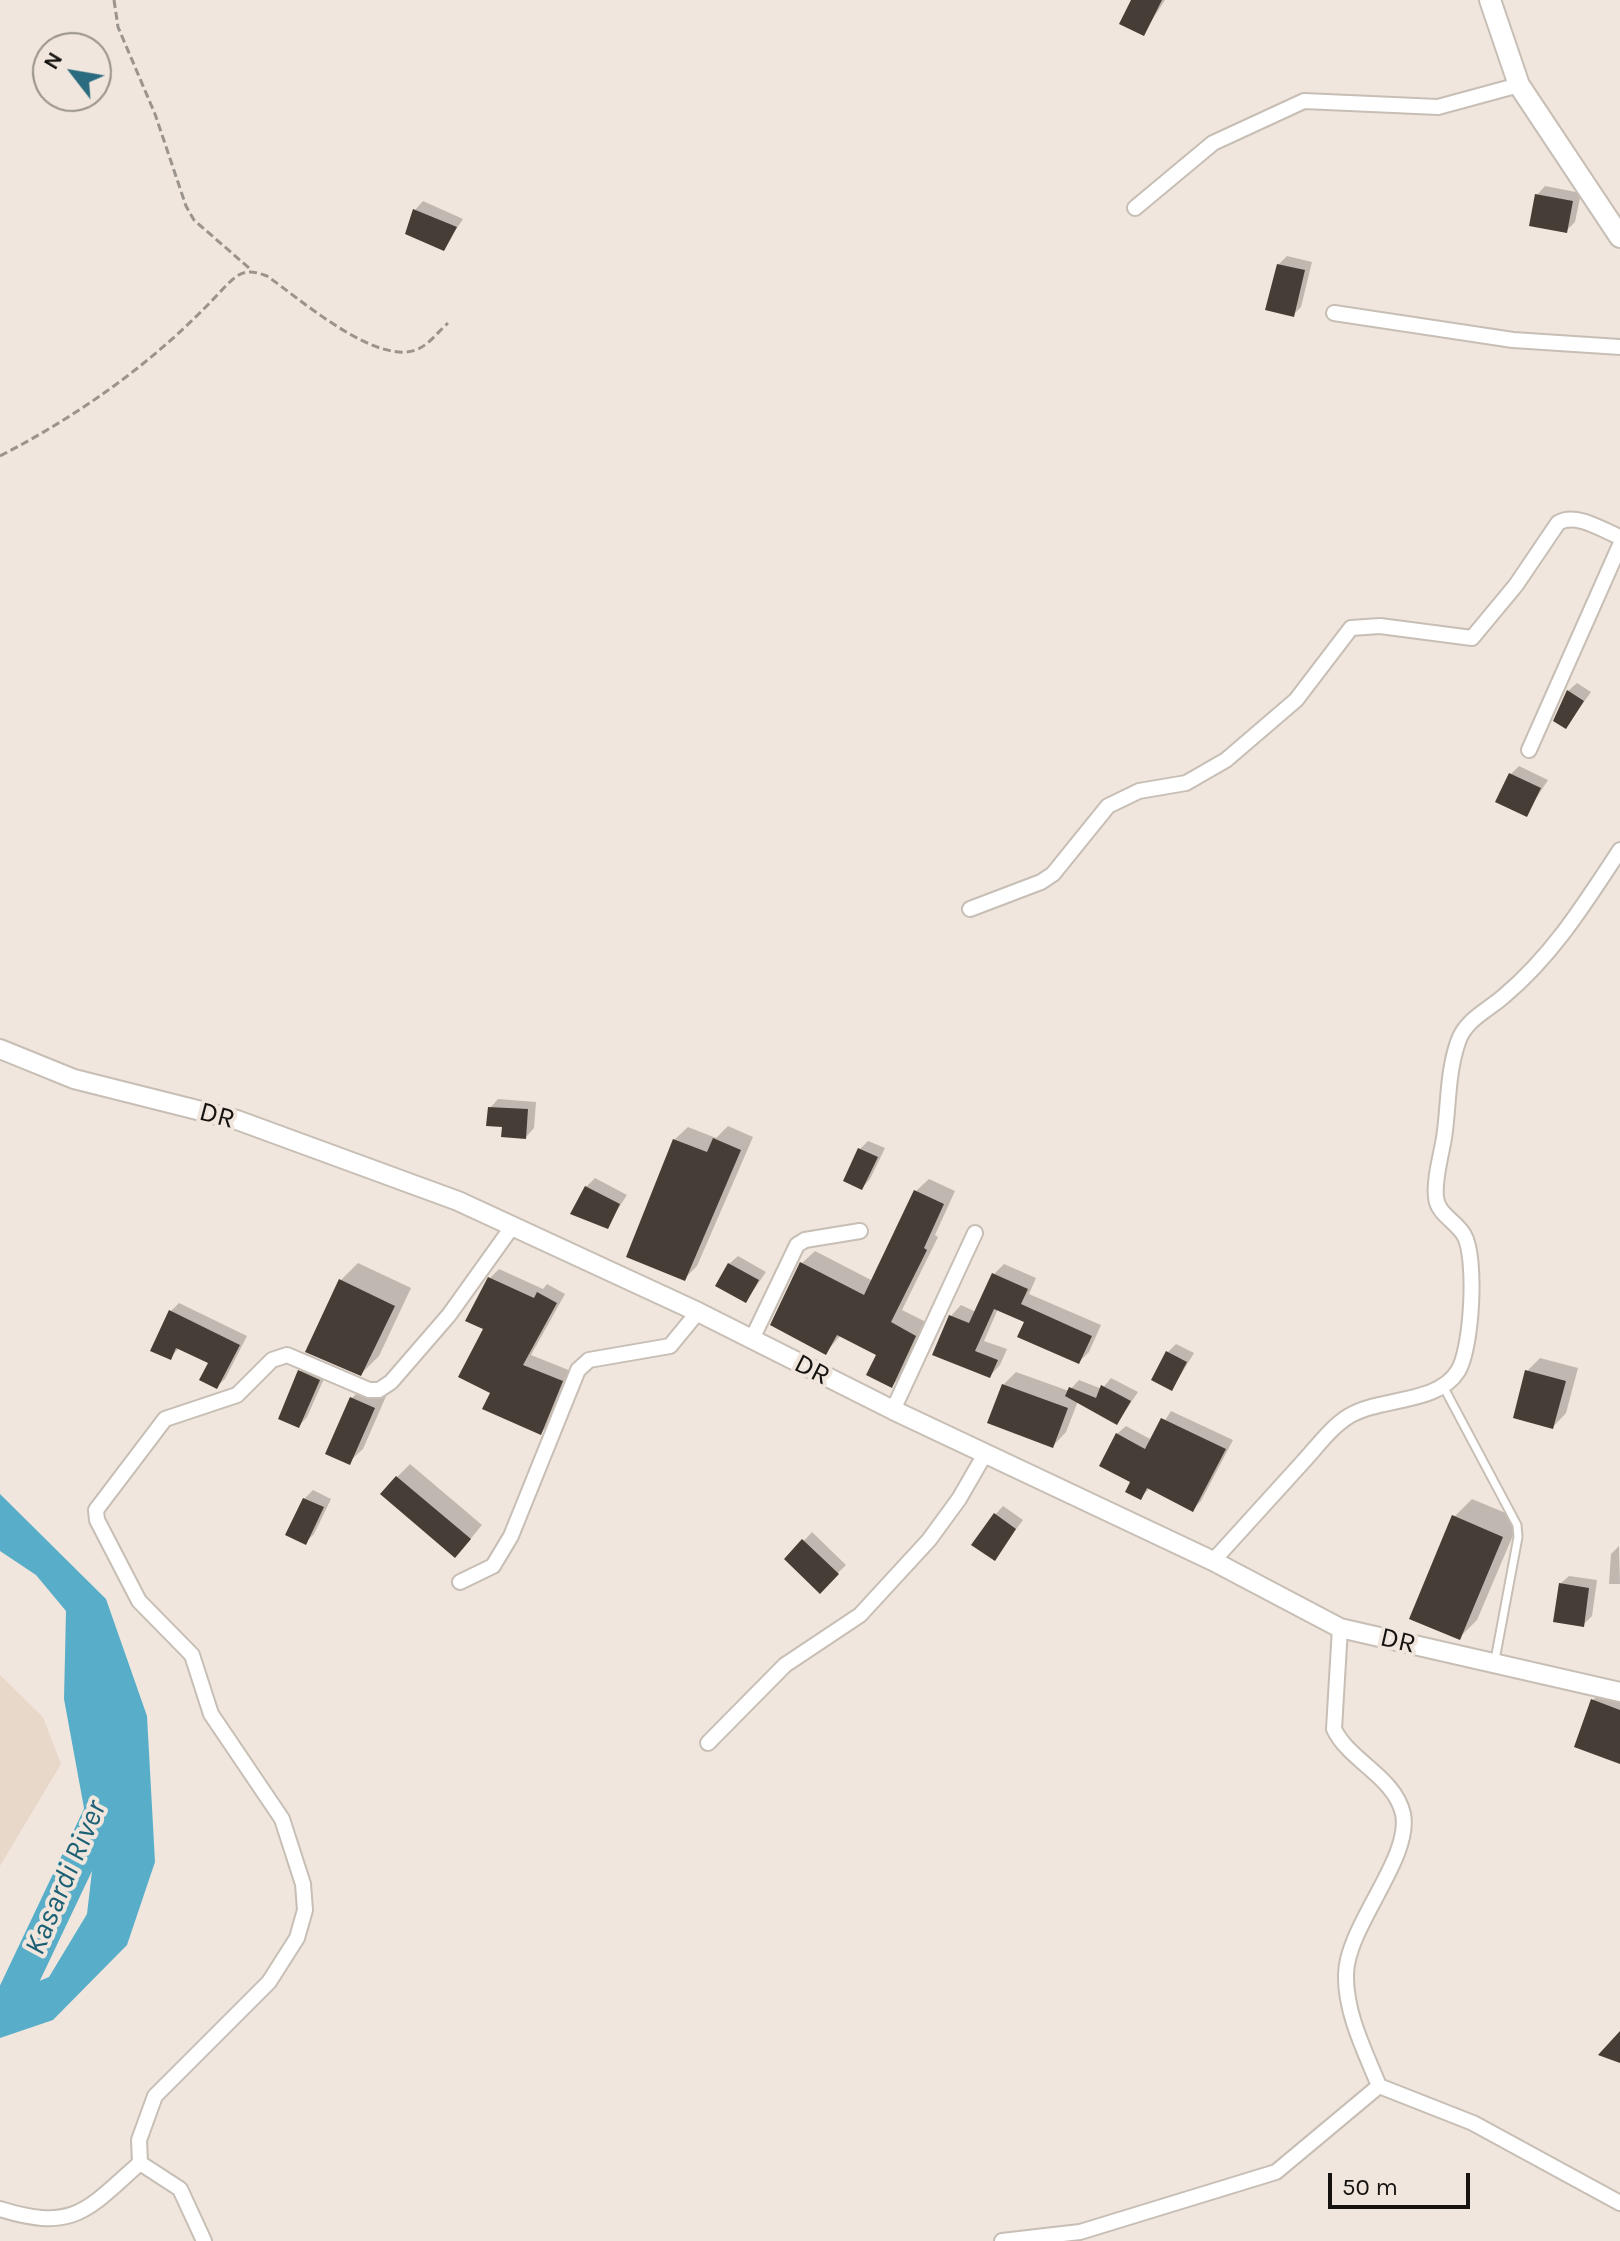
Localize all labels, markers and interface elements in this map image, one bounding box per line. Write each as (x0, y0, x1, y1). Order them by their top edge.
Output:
north arrow (32, 32, 112, 112)
text: N (38, 47, 68, 74)
street label: DR (195, 1095, 239, 1137)
street label: DR (788, 1347, 836, 1393)
street label: DR (1377, 1621, 1419, 1661)
water label: Kasardi River (17, 1795, 115, 1961)
scale bar (1332, 2157, 1474, 2207)
text: 50 m (1342, 2173, 1398, 2201)

